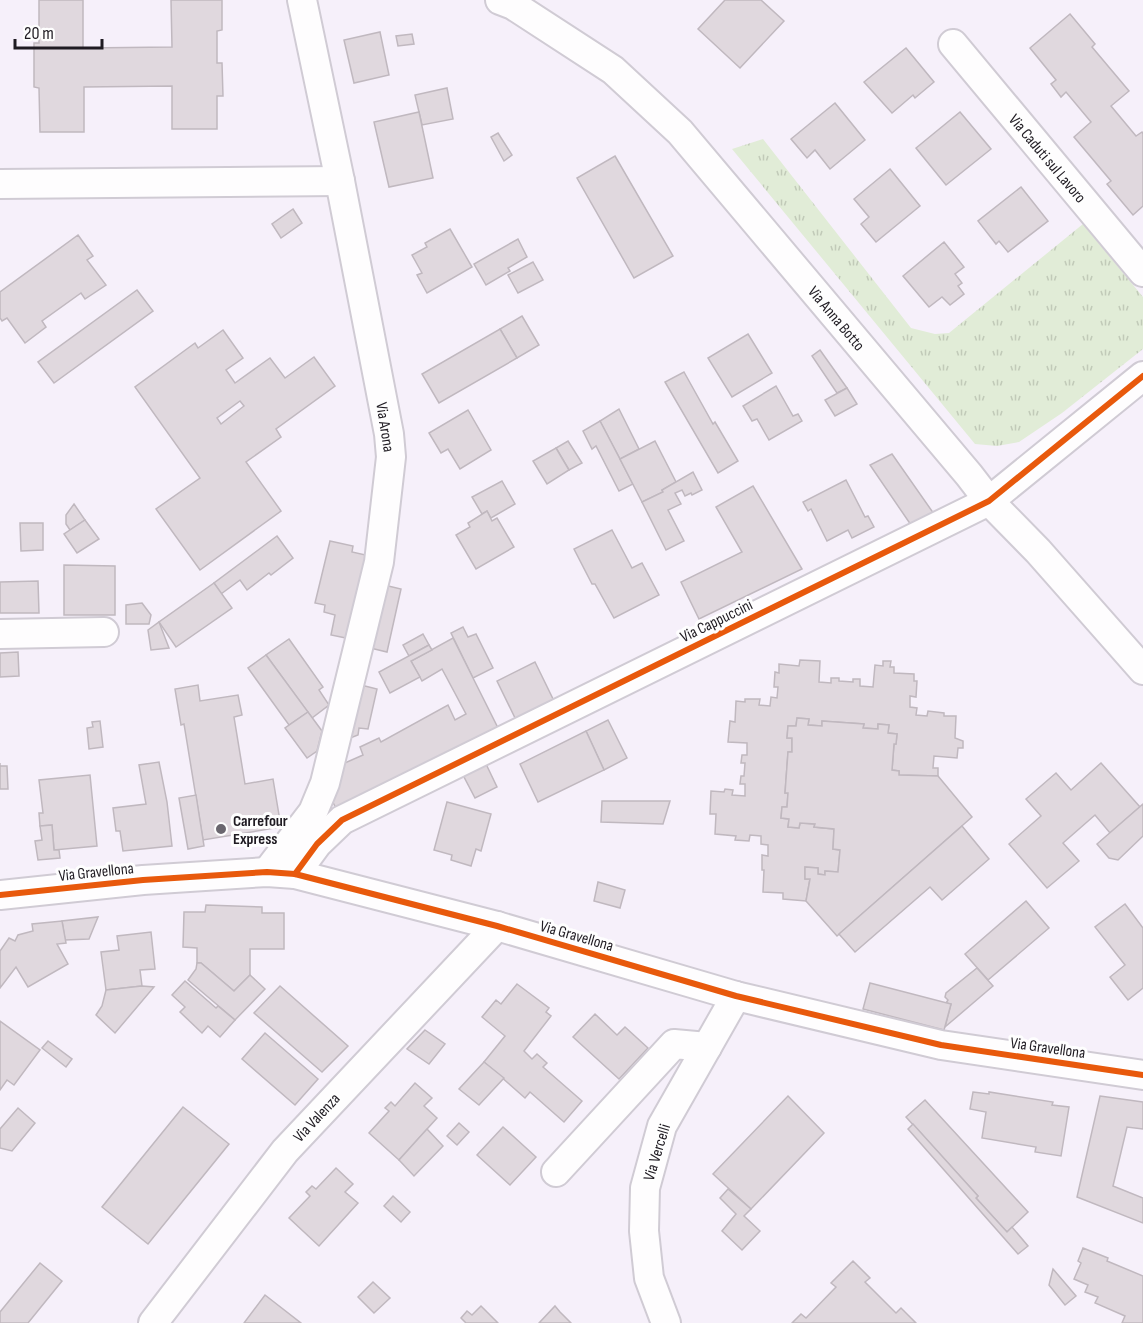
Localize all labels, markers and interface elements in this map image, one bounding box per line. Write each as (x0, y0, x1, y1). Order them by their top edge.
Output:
scale bar (15, 12, 102, 50)
text: 20 m (24, 23, 54, 44)
street label: Via Caduti sul Lavoro (1004, 111, 1089, 207)
street label: Via Anna Botto (803, 283, 868, 355)
street label: Via Arona (371, 401, 398, 453)
street label: Via Cappuccini (677, 596, 756, 647)
place label: Carrefour Express (233, 812, 288, 849)
marker: Carrefour Express (214, 822, 228, 836)
street label: Via Gravellona (58, 859, 135, 886)
street label: Via Gravellona (538, 917, 615, 956)
street label: Via Gravellona (1009, 1034, 1086, 1063)
street label: Via Valenza (290, 1090, 344, 1146)
street label: Via Vercelli (640, 1122, 675, 1183)

